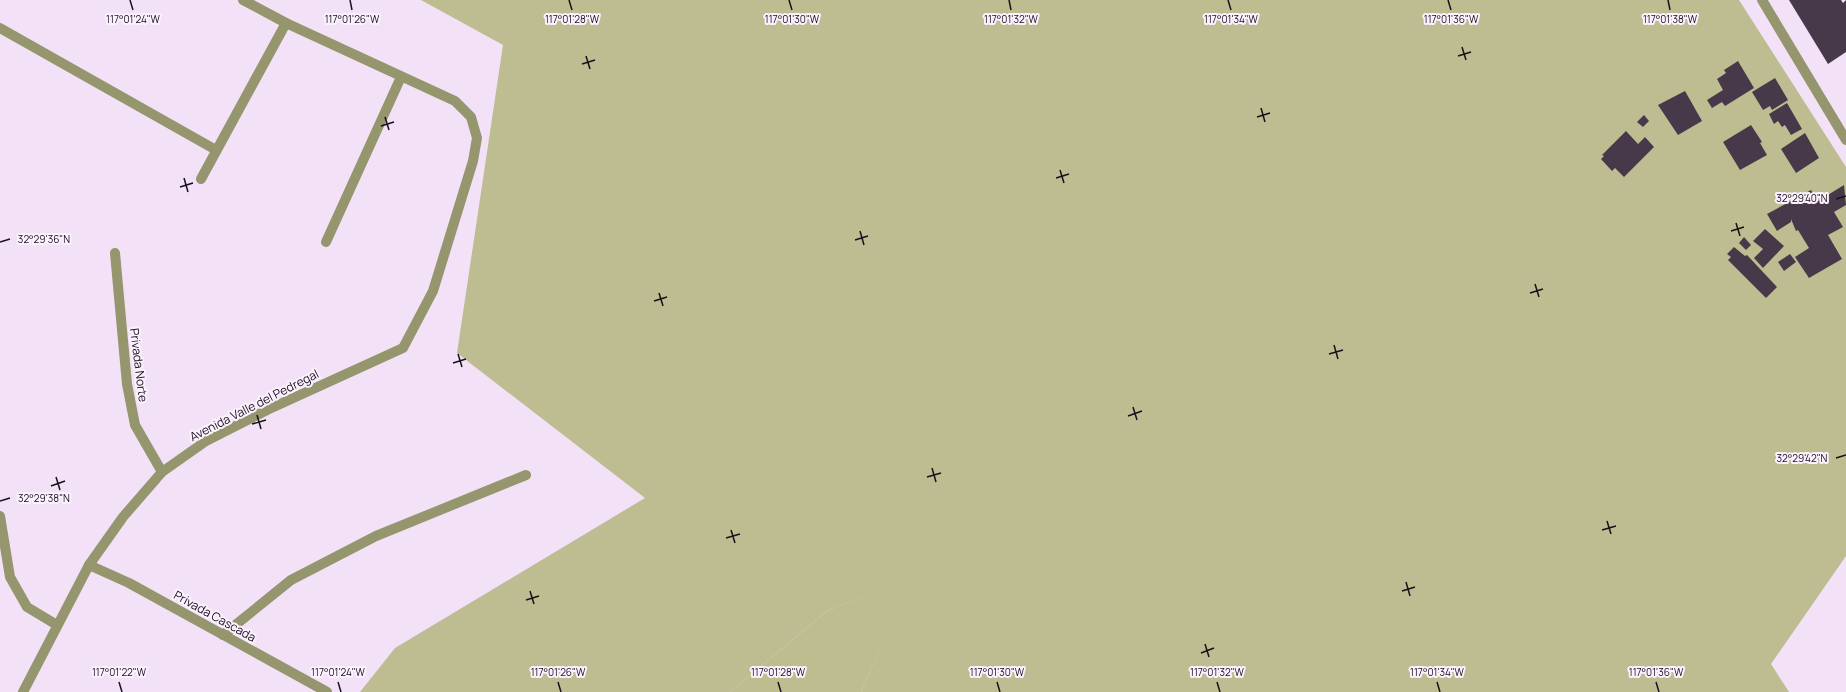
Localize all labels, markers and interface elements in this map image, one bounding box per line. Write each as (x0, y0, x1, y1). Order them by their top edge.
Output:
text: 117°01'24"W (106, 12, 161, 26)
text: 117°01'26"W (325, 12, 380, 26)
text: 117°01'28"W (545, 12, 600, 26)
text: 117°01'30"W (765, 12, 820, 26)
text: 117°01'32"W (984, 12, 1039, 26)
text: 117°01'34"W (1204, 12, 1259, 26)
text: 117°01'36"W (1424, 12, 1479, 26)
text: 117°01'38"W (1643, 12, 1698, 26)
text: 32°29'40"N (1776, 191, 1828, 205)
text: 32°29'36"N (18, 232, 70, 246)
street label: Privada Norte (126, 327, 152, 403)
street label: Avenida Valle del Pedregal (187, 365, 321, 445)
text: 32°29'42"N (1777, 451, 1828, 465)
text: 32°29'38"N (18, 491, 70, 505)
street label: Privada Cascada (171, 586, 259, 646)
text: 117°01'22"W (92, 665, 147, 679)
text: 117°01'24"W (311, 665, 366, 679)
text: 117°01'26"W (531, 665, 586, 679)
text: 117°01'28"W (751, 665, 806, 679)
text: 117°01'30"W (970, 665, 1025, 679)
text: 117°01'32"W (1190, 665, 1245, 679)
text: 117°01'34"W (1410, 665, 1465, 679)
text: 117°01'36"W (1629, 665, 1684, 679)

